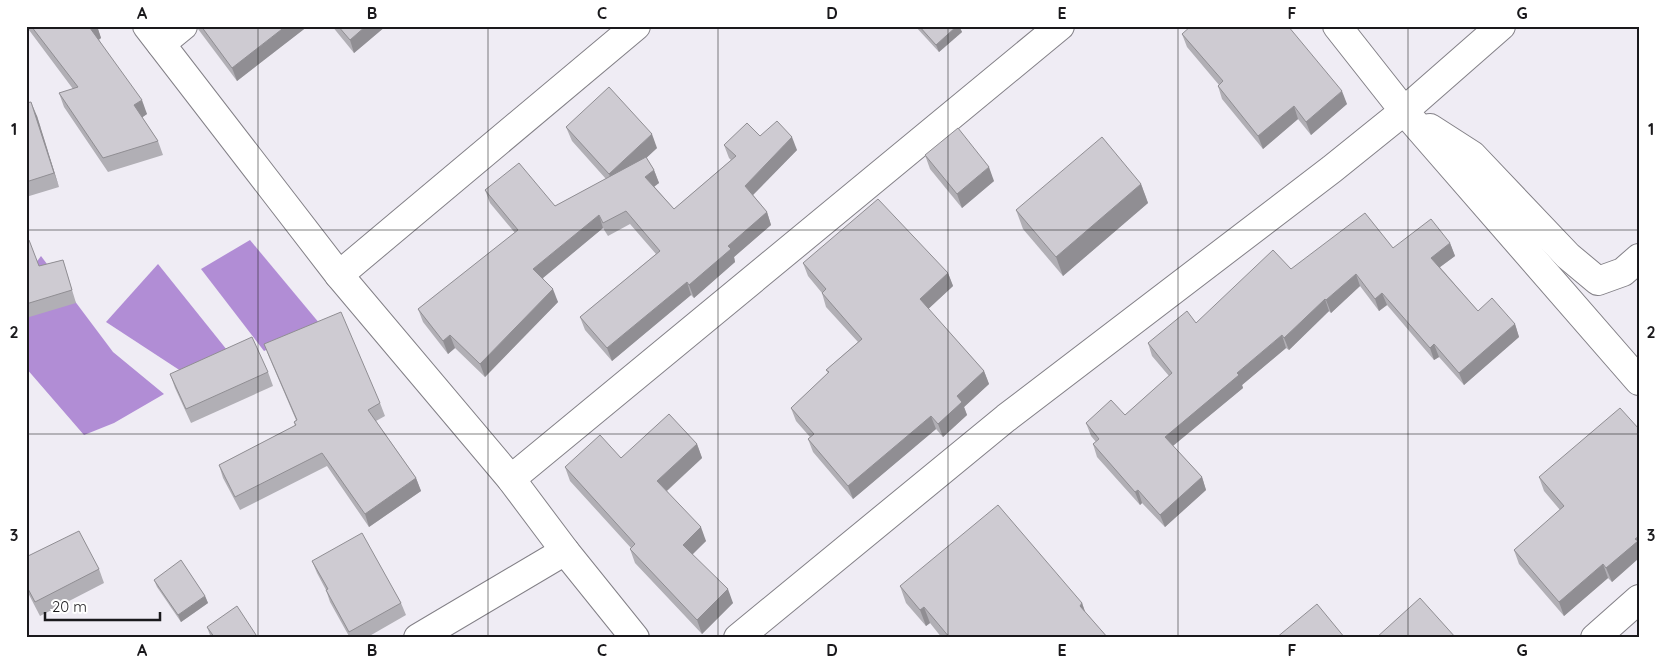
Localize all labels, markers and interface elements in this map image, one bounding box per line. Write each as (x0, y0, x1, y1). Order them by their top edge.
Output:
text: A (137, 3, 148, 23)
text: B (367, 3, 377, 23)
text: C (597, 3, 607, 23)
text: D (826, 3, 838, 23)
text: E (1057, 3, 1067, 23)
text: F (1288, 3, 1297, 23)
text: G (1516, 3, 1528, 23)
text: 1 (11, 119, 17, 139)
text: 1 (1648, 119, 1654, 139)
text: 2 (9, 322, 19, 342)
text: 2 (1646, 322, 1656, 342)
text: 3 (10, 525, 18, 545)
text: 3 (1647, 525, 1655, 545)
scale bar (45, 589, 160, 621)
text: 20 m (52, 597, 87, 616)
text: A (137, 640, 148, 660)
text: B (367, 640, 377, 660)
text: C (597, 640, 607, 660)
text: D (826, 640, 838, 660)
text: E (1057, 640, 1067, 660)
text: F (1288, 640, 1297, 660)
text: G (1516, 640, 1528, 660)

